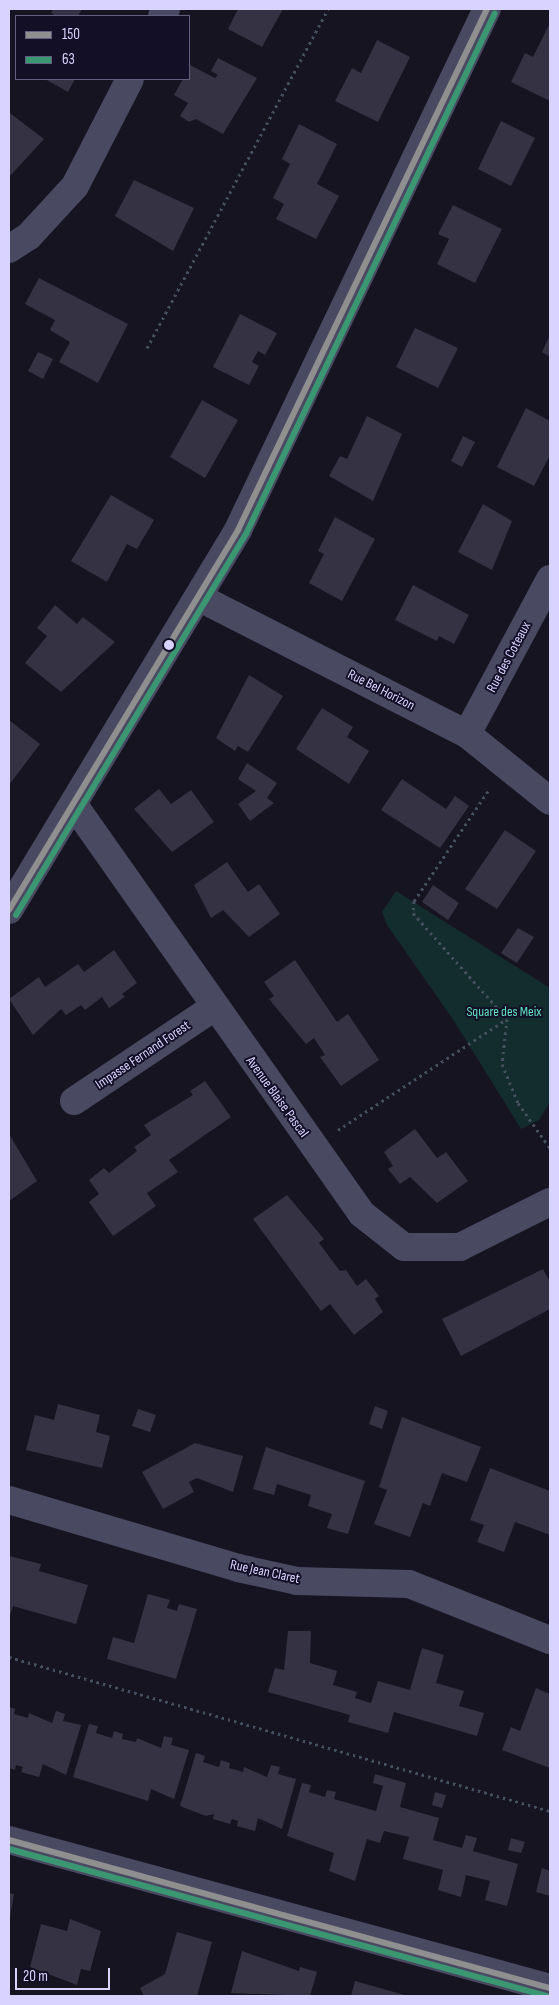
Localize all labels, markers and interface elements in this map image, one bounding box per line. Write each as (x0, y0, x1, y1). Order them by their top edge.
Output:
legend (15, 15, 190, 80)
text: 150 (62, 25, 80, 44)
text: 63 (62, 50, 75, 69)
street label: Rue des Coteaux (483, 619, 535, 695)
unlabelled marker (164, 640, 174, 650)
street label: Rue Bel Horizon (345, 666, 417, 714)
park label: Square des Meix (466, 1004, 542, 1020)
street label: Impasse Fernand Forest (92, 1017, 194, 1093)
street label: Avenue Blaise Pascal (242, 1053, 312, 1141)
street label: Rue Jean Claret (229, 1556, 301, 1588)
scale bar (18, 1958, 112, 1990)
text: 20 m (23, 1967, 48, 1986)

